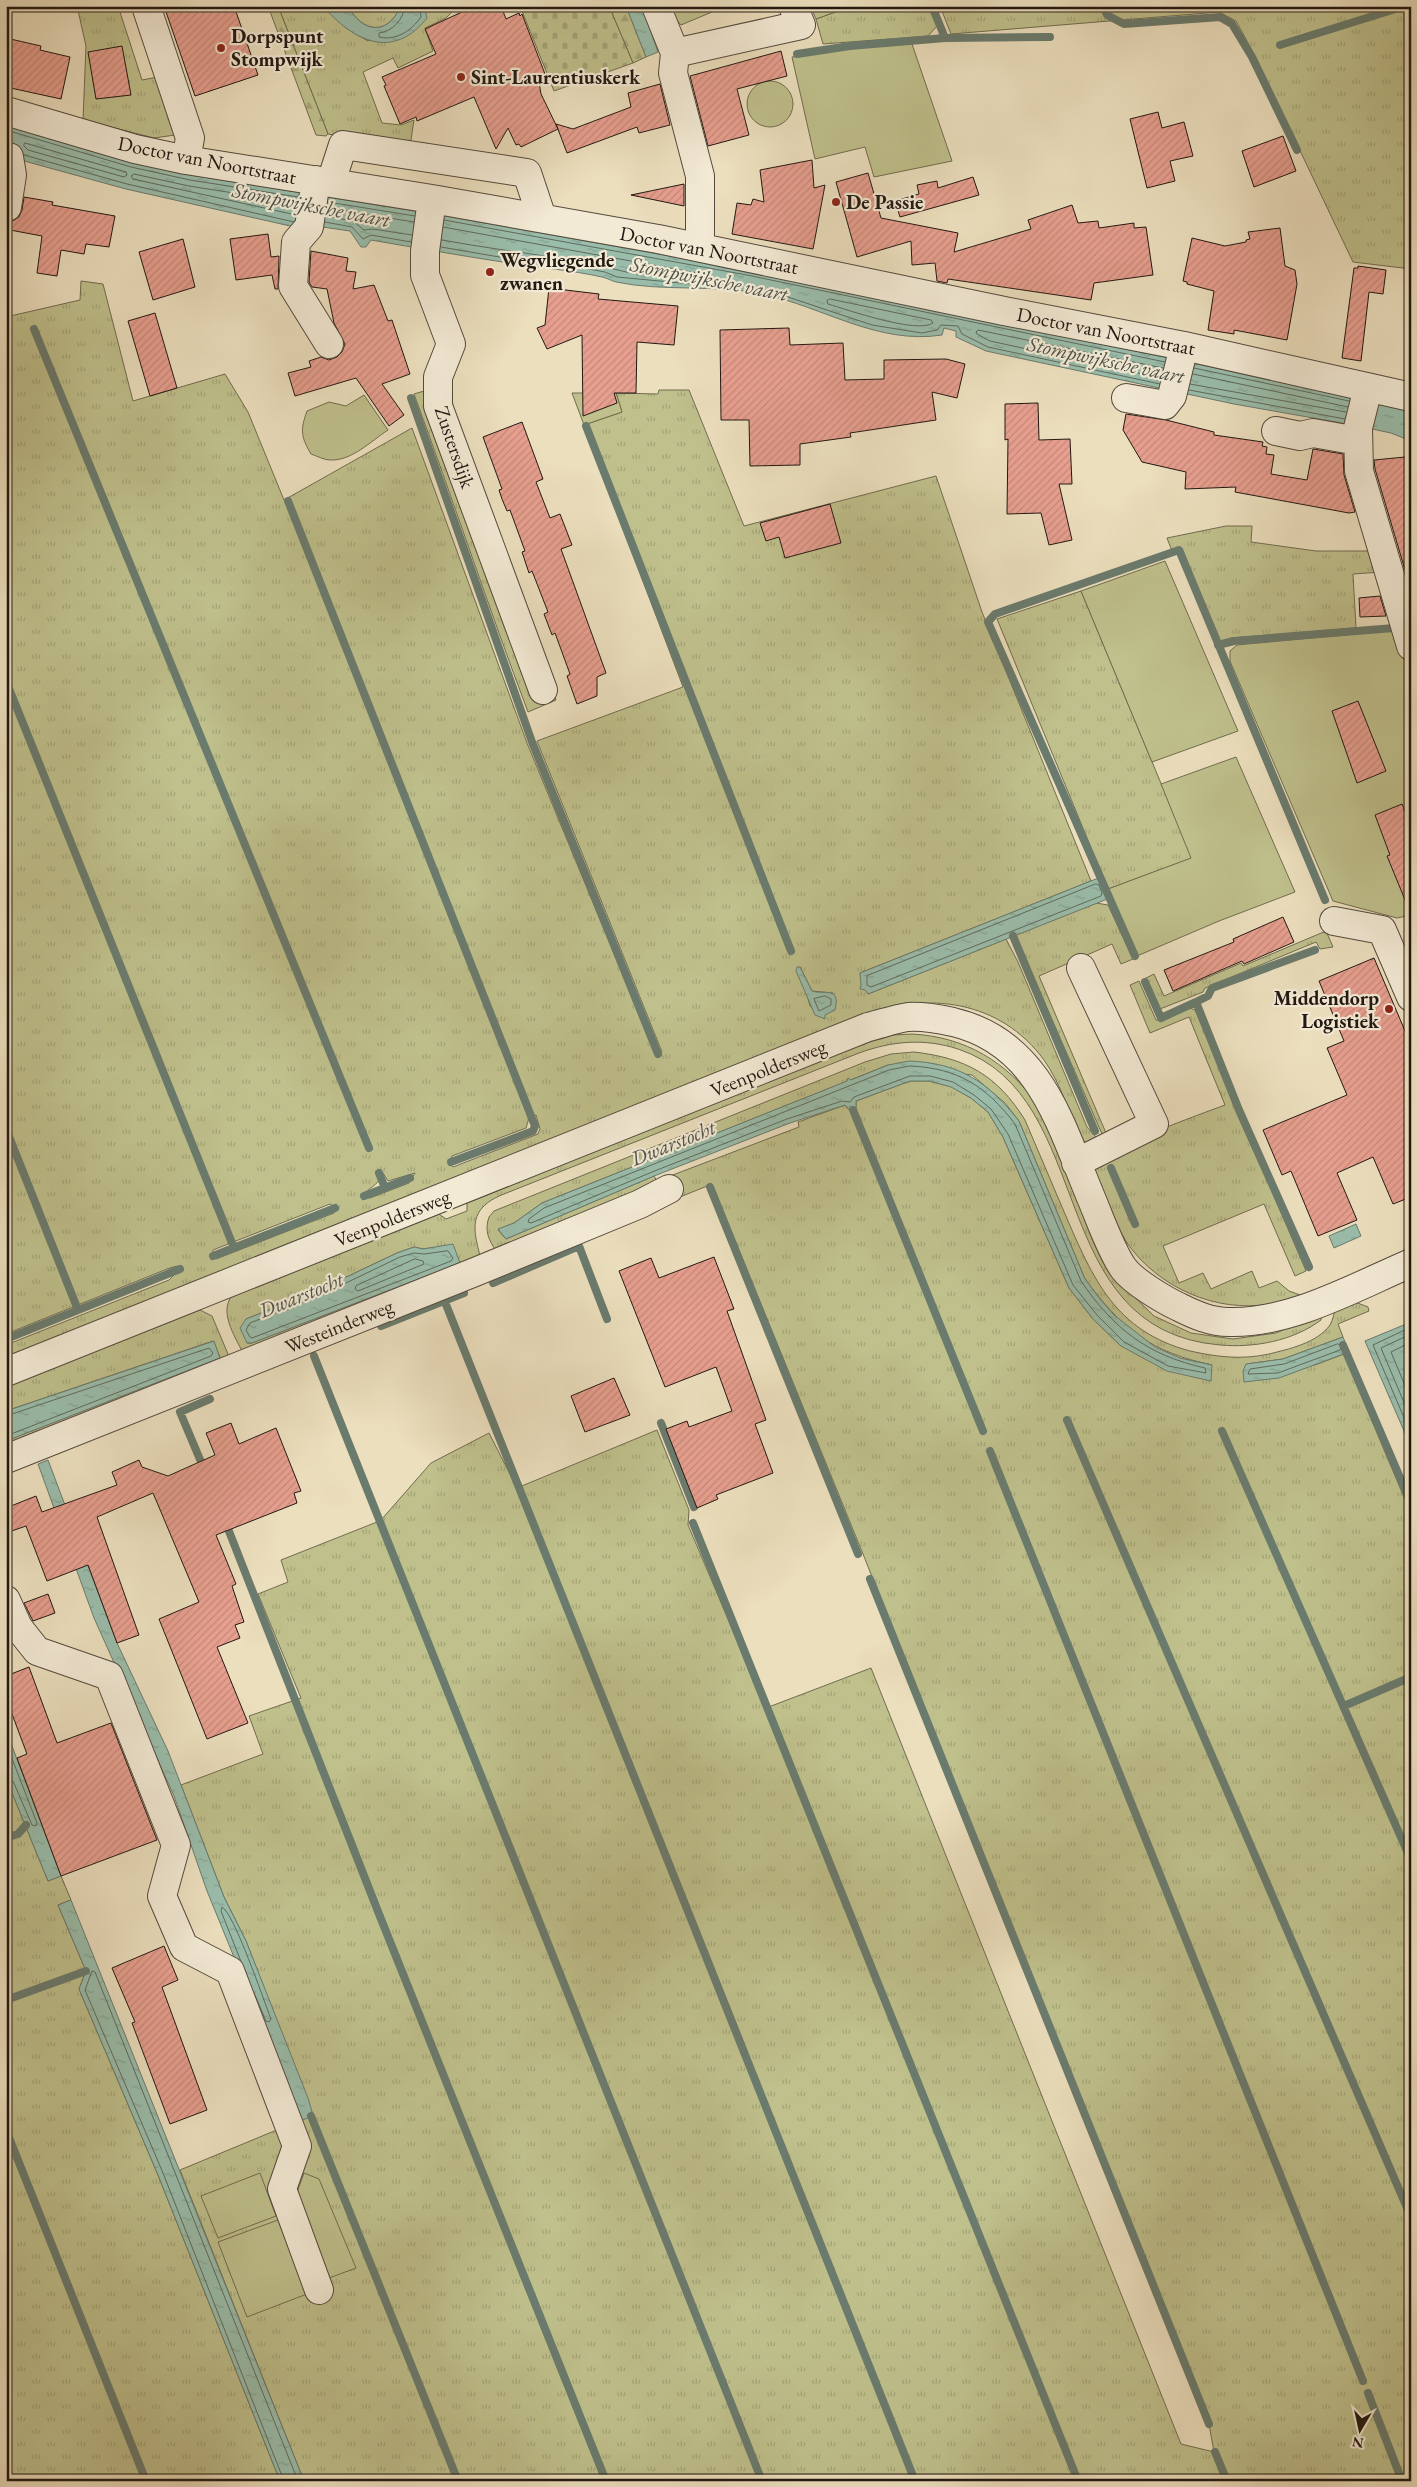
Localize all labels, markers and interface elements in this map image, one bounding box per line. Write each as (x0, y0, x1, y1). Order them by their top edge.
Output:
place label: Dorpspunt Stompwijk (231, 23, 324, 72)
marker: Dorpspunt Stompwijk (215, 42, 227, 54)
place label: Sint-Laurentiuskerk (471, 64, 641, 90)
marker: Sint-Laurentiuskerk (455, 71, 467, 83)
street label: Doctor van Noortstraat (116, 130, 299, 190)
water label: Stompwijksche vaart (229, 176, 393, 233)
place label: De Passie (846, 189, 923, 215)
marker: De Passie (830, 196, 842, 208)
street label: Doctor van Noortstraat (618, 220, 801, 280)
place label: Wegvliegende zwanen (500, 247, 614, 296)
water label: Stompwijksche vaart (627, 250, 791, 307)
marker: Wegvliegende zwanen (484, 266, 496, 278)
street label: Doctor van Noortstraat (1015, 301, 1198, 361)
water label: Stompwijksche vaart (1024, 329, 1188, 390)
street label: Zustersdijk (429, 402, 481, 492)
place label: Middendorp Logistiek (1274, 985, 1380, 1034)
marker: Middendorp Logistiek (1383, 1003, 1395, 1015)
street label: Veenpoldersweg (706, 1033, 830, 1103)
water label: Dwarstocht (625, 1113, 720, 1172)
street label: Veenpoldersweg (330, 1183, 454, 1253)
water label: Dwarstocht (253, 1265, 348, 1324)
street label: Westeinderweg (281, 1292, 397, 1359)
north arrow (1334, 2404, 1384, 2454)
text: N (1350, 2433, 1365, 2453)

